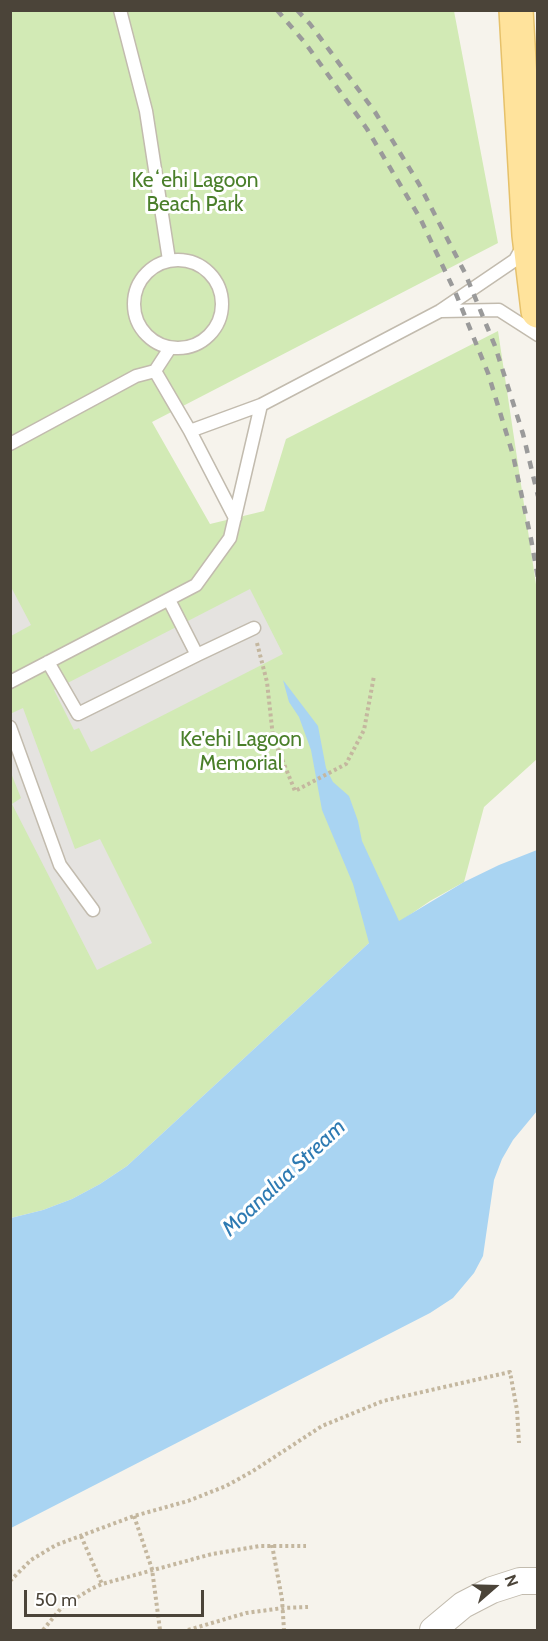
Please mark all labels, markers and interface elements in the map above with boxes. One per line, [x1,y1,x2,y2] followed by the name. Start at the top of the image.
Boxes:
[131,168,259,218] park label: Keʻehi Lagoon Beach Park
[180,727,302,777] park label: Ke'ehi Lagoon Memorial
[217,1114,351,1242] water label: Moanalua Stream
[464,1557,524,1617] north arrow
[501,1572,522,1589] text: N
[27,1578,207,1616] scale bar
[35,1589,77,1611] text: 50 m

